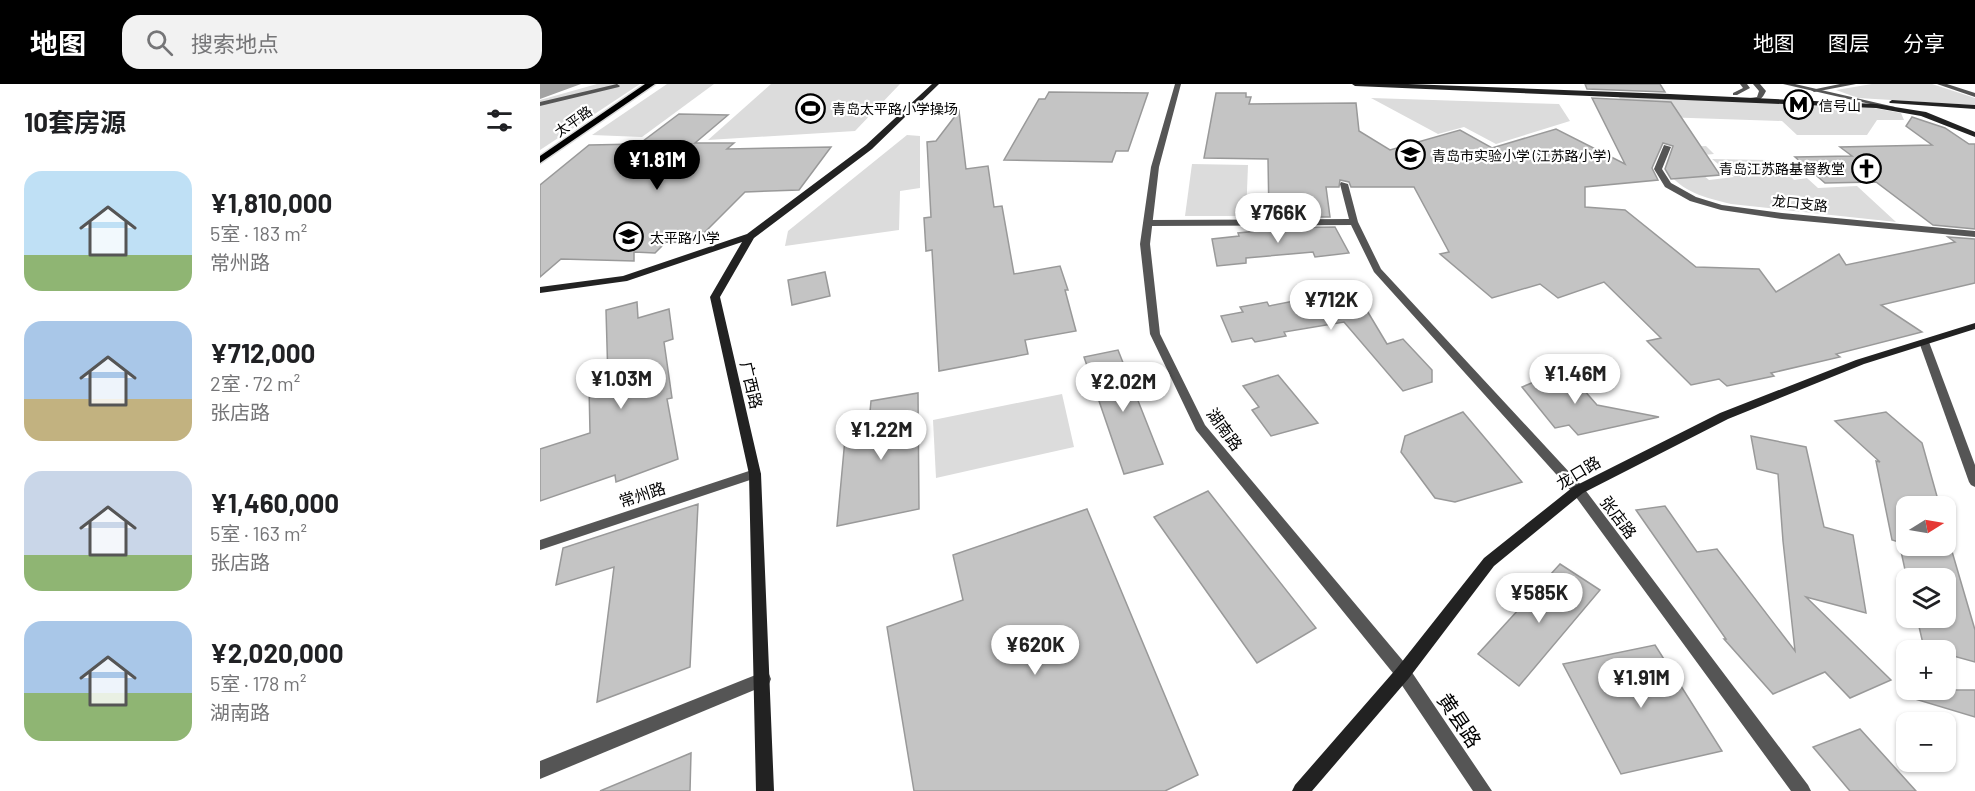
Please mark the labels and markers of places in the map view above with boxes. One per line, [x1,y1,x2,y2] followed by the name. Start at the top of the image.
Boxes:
[1782,89,1814,121] metro station icon: 信号山
[795,92,827,124] sports icon: 青岛太平路小学操场
[1819,97,1861,114] place label: 信号山
[832,100,958,117] place label: 青岛太平路小学操场
[1395,139,1427,171] school or university icon: 青岛市实验小学 (江苏路小学)
[608,140,706,191] pin: ¥1.81M
[1432,147,1610,164] place label: 青岛市实验小学 (江苏路小学)
[1850,152,1882,184] church icon: 青岛江苏路基督教堂
[1719,160,1845,177] place label: 青岛江苏路基督教堂
[1236,193,1320,244] pin: ¥766K
[613,221,645,253] school or university icon: 太平路小学
[650,229,720,246] place label: 太平路小学
[1289,280,1373,331] pin: ¥712K
[1526,354,1624,405] pin: ¥1.46M
[572,359,670,410] pin: ¥1.03M
[1074,362,1172,413] pin: ¥2.02M
[832,410,930,461] pin: ¥1.22M
[1497,573,1581,624] pin: ¥585K
[993,625,1077,676] pin: ¥620K
[1592,658,1690,709] pin: ¥1.91M

